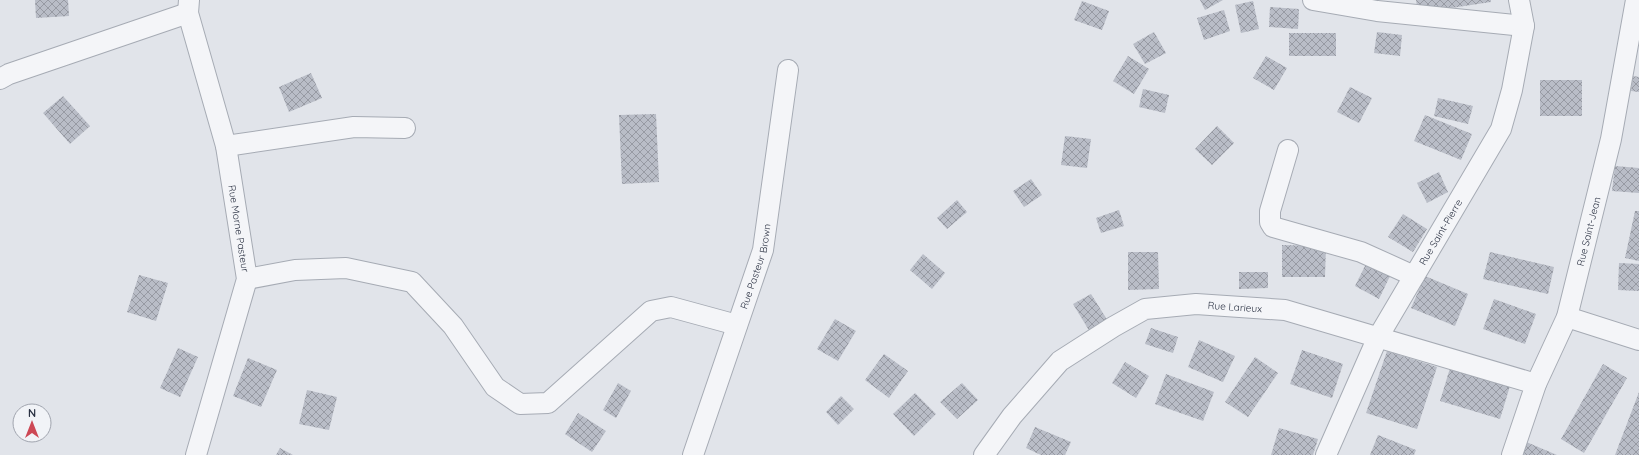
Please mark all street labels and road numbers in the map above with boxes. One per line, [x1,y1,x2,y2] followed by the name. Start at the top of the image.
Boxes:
[225,184,252,273] street label: Rue Morne Pasteur
[1574,195,1603,267] street label: Rue Saint-Jean
[1416,197,1465,268] street label: Rue Saint-Pierre
[737,223,774,311] street label: Rue Pasteur Brown
[1207,299,1263,315] street label: Rue Larieux

